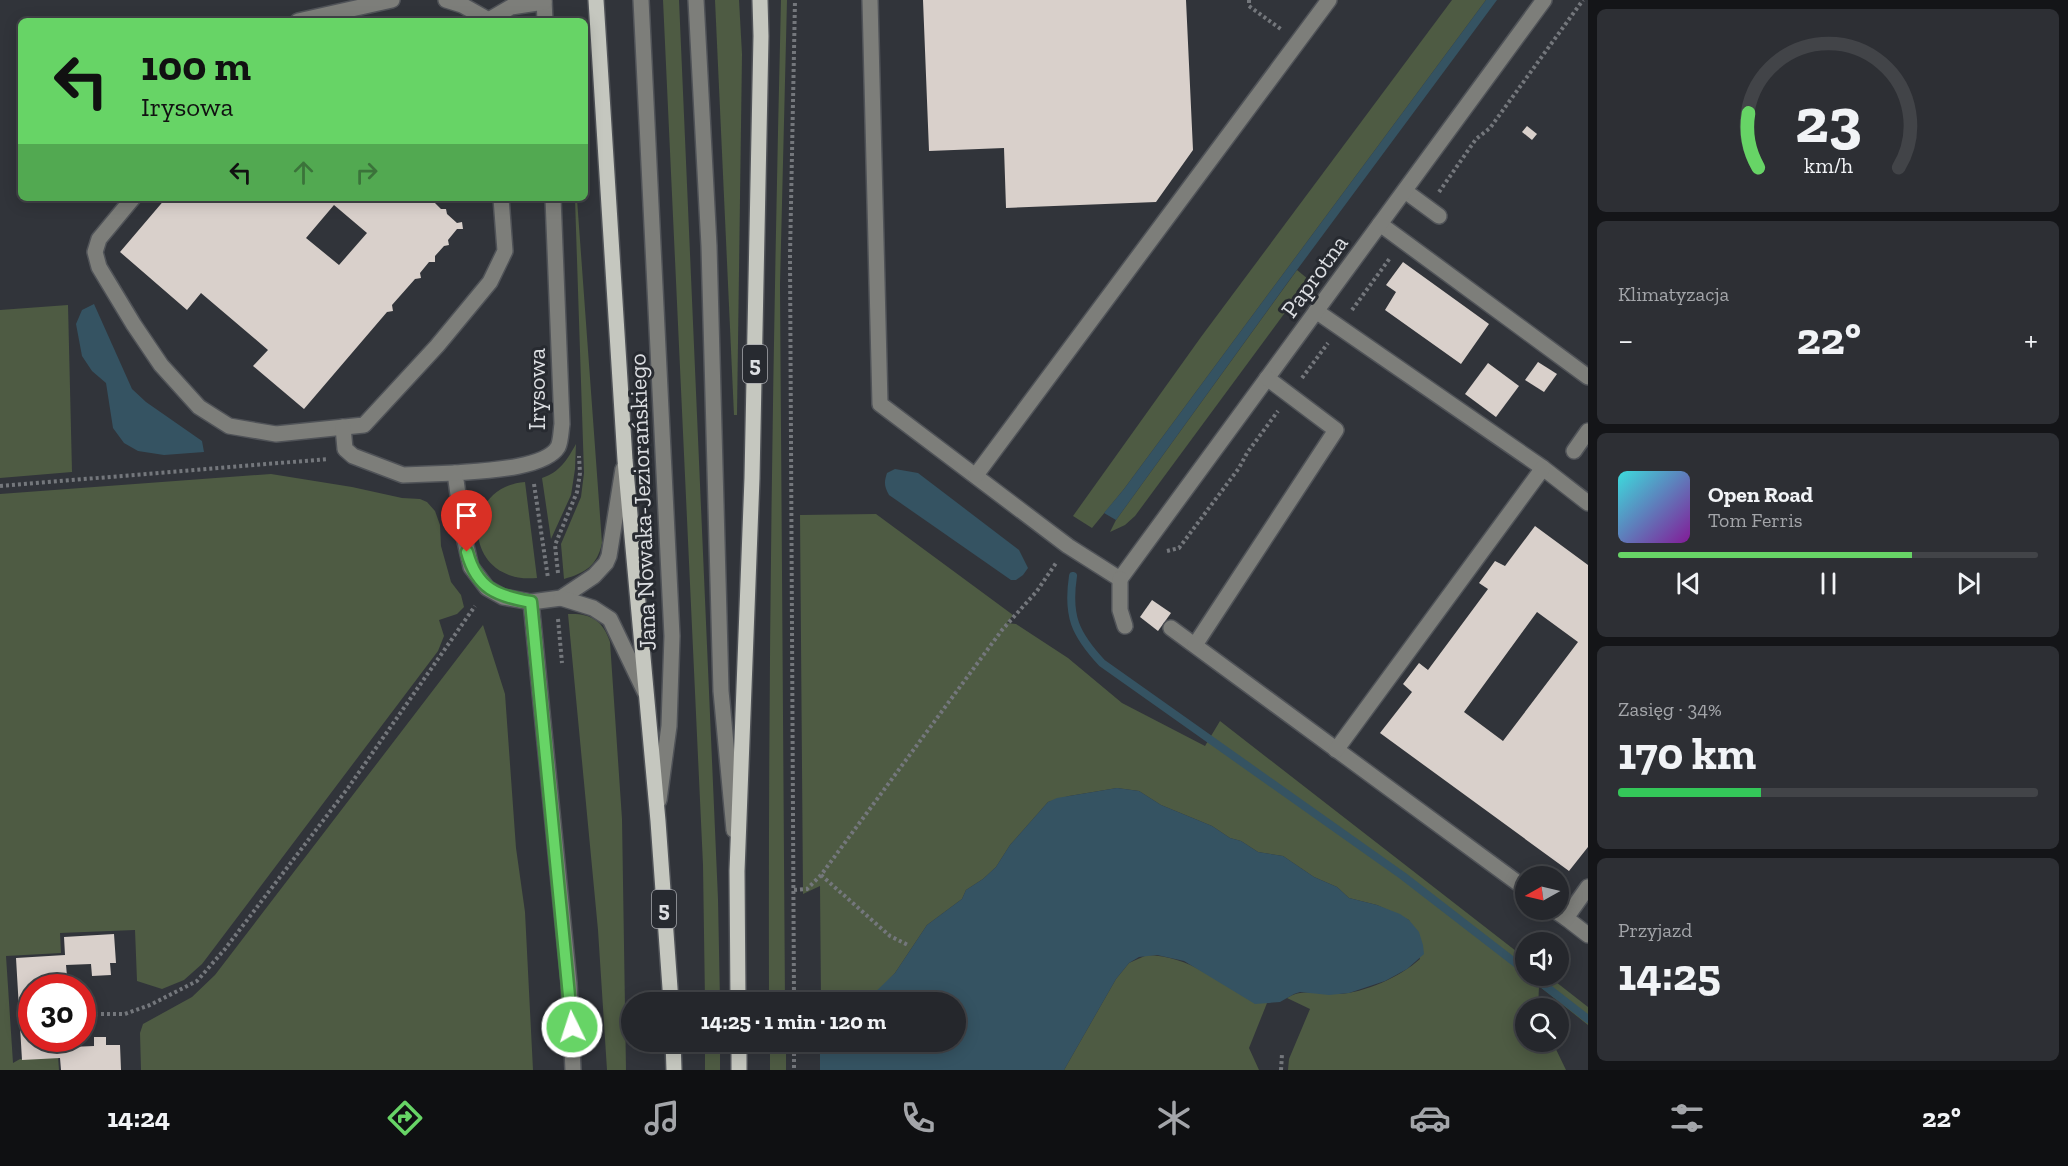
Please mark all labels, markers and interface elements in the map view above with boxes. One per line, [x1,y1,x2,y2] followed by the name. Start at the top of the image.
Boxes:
[141,40,251,91] text: 100 m
[42,42,120,120] icon: left
[1795,83,1861,158] text: 23
[141,91,234,123] text: Irysowa
[1804,153,1852,178] text: km/h
[224,156,257,189] icon: left
[287,156,320,189] icon: ahead
[350,156,383,189] icon: right
[1274,229,1354,323] street label: Paprotna
[1618,282,1729,306] text: Klimatyzacja
[1796,312,1861,366] text: 22°
[1618,320,1633,359] text: −
[2024,320,2038,359] text: +
[743,345,767,383] road number: 5
[522,347,551,430] street label: Irysowa
[622,353,662,651] street label: Jana Nowaka-Jeziorańskiego
[1708,481,1813,508] text: Open Road
[441,490,492,552] pin
[450,499,483,532] icon: arrive
[1708,508,1803,532] text: Tom Ferris
[1672,567,1705,600] icon: previous
[1812,567,1845,600] icon: pause
[1952,567,1985,600] icon: next
[1618,697,1722,721] text: Zasięg · 34%
[1618,727,1756,781] text: 170 km
[1515,866,1569,920] north arrow
[1515,866,1569,1052] map controls
[652,890,676,928] road number: 5
[1618,918,1692,942] text: Przyjazd
[1515,932,1569,986] button: sound
[1618,948,1721,1002] text: 14:25
[18,974,96,1052] speed limit sign: 30
[540,995,604,1059] position arrow
[1515,998,1569,1052] button: search
[701,1008,886,1035] text: 14:25 · 1 min · 120 m
[384,1097,426,1139] icon: directions
[641,1097,683,1139] icon: music
[897,1097,939,1139] icon: phone
[1153,1097,1195,1139] icon: climate
[1409,1097,1451,1139] icon: car
[1666,1097,1708,1139] icon: filters
[107,1102,170,1134] text: 14:24
[1922,1102,1961,1134] text: 22°

